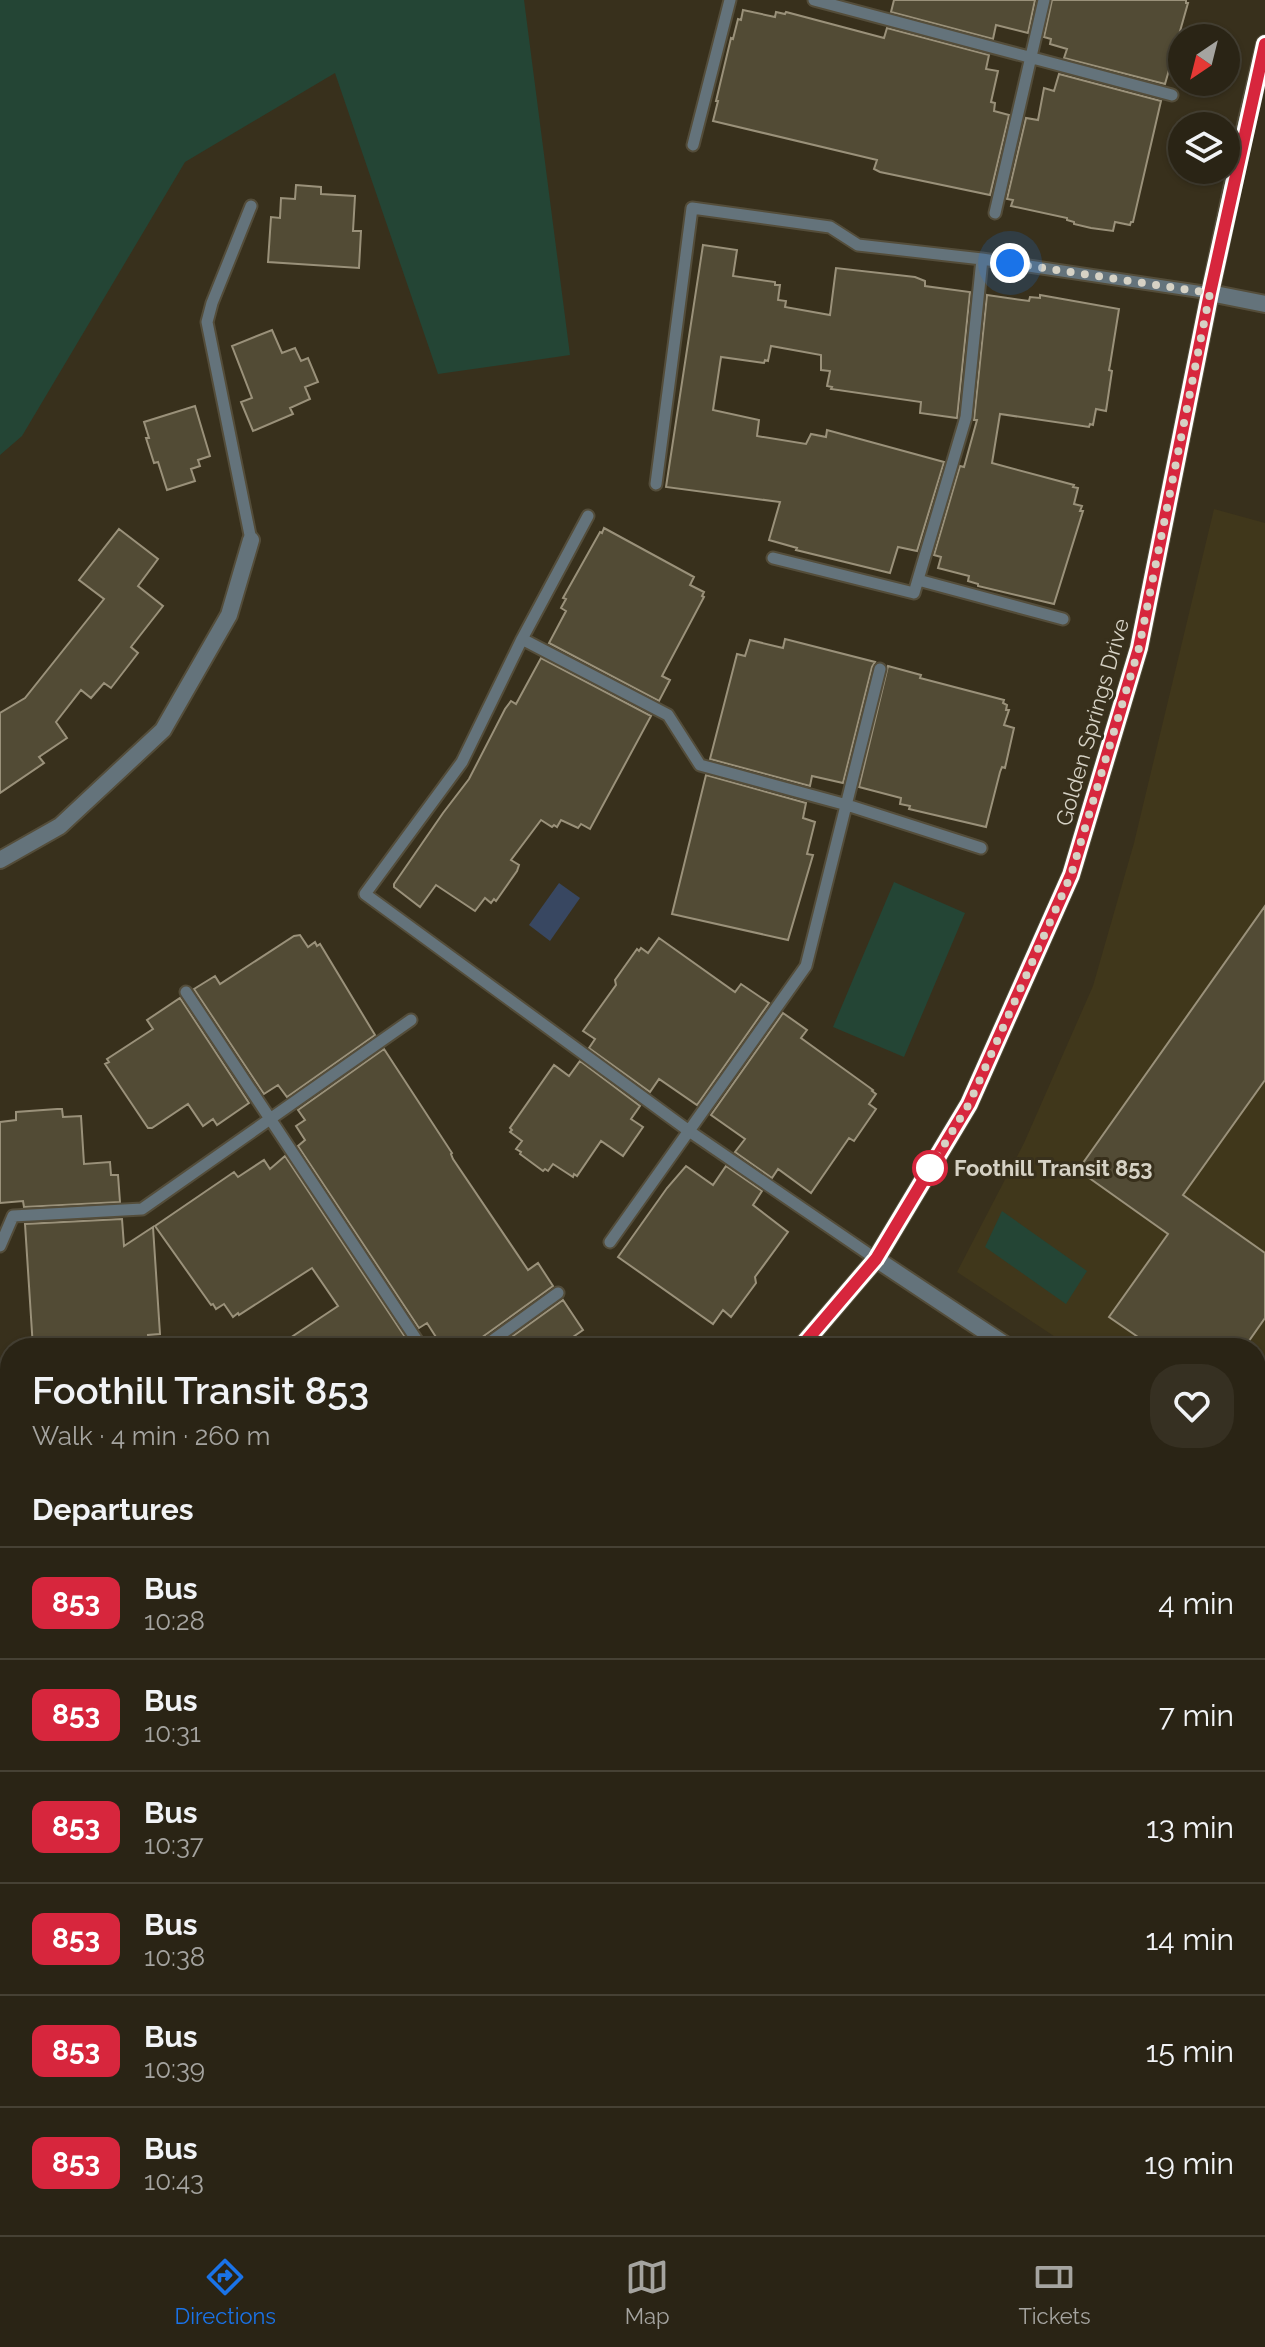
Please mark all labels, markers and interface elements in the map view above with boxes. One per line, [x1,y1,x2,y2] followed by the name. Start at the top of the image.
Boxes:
[1168,24,1240,96] north arrow
[1168,24,1240,184] map controls
[1168,112,1240,184] button: layers
[990,243,1030,283] your location
[1050,615,1134,829] street label: Golden Springs Drive
[913,1151,947,1185] marker: Foothill Transit 853
[954,1155,1153,1181] place label: Foothill Transit 853
[1150,1364,1234,1448] button: heart
[32,1368,369,1413] text: Foothill Transit 853
[32,1421,270,1451] text: Walk · 4 min · 260 m
[32,1492,194,1527] text: Departures
[144,1571,198,1606] text: Bus
[52,1586,100,1619] text: 853
[1158,1586,1234,1621] text: 4 min
[144,1606,205,1636] text: 10:28
[144,1683,198,1718] text: Bus
[52,1698,100,1731] text: 853
[1159,1698,1234,1733] text: 7 min
[144,1718,201,1748] text: 10:31
[144,1795,198,1830] text: Bus
[52,1810,100,1843] text: 853
[1146,1810,1234,1845] text: 13 min
[144,1830,204,1860] text: 10:37
[144,1907,198,1942] text: Bus
[52,1922,100,1955] text: 853
[1146,1922,1234,1957] text: 14 min
[144,1942,205,1972] text: 10:38
[144,2019,198,2054] text: Bus
[52,2034,100,2067] text: 853
[1146,2034,1234,2069] text: 15 min
[144,2054,205,2084] text: 10:39
[144,2131,198,2166] text: Bus
[52,2146,100,2179] text: 853
[1144,2146,1234,2181] text: 19 min
[144,2166,204,2196] text: 10:43
[174,2255,276,2329] tab: Directions
[625,2255,670,2329] tab: Map
[1018,2255,1091,2329] tab: Tickets

